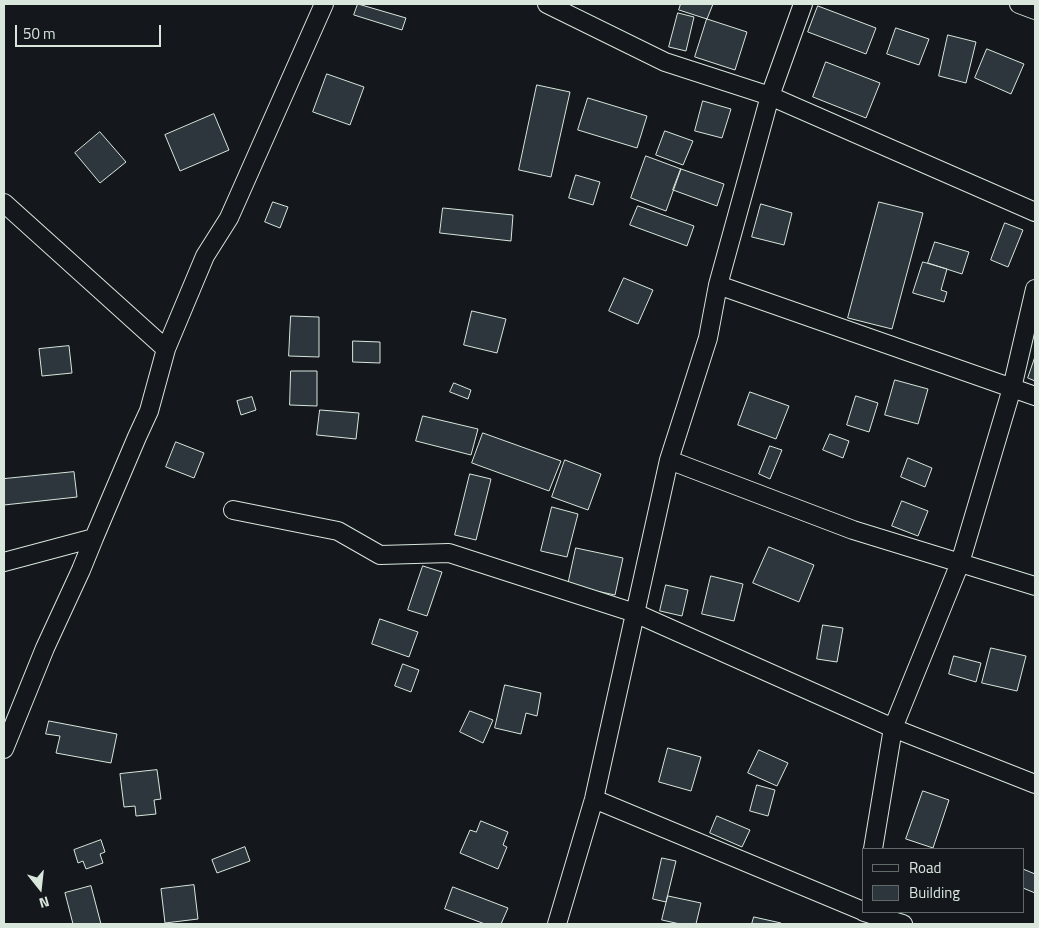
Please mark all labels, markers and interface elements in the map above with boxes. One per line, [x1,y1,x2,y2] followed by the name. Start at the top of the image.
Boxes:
[18,15,164,47] scale bar
[23,22,56,45] text: 50 m
[862,848,1024,913] legend
[909,856,941,879] text: Road
[15,863,65,913] north arrow
[909,881,960,904] text: Building
[37,891,52,914] text: N

